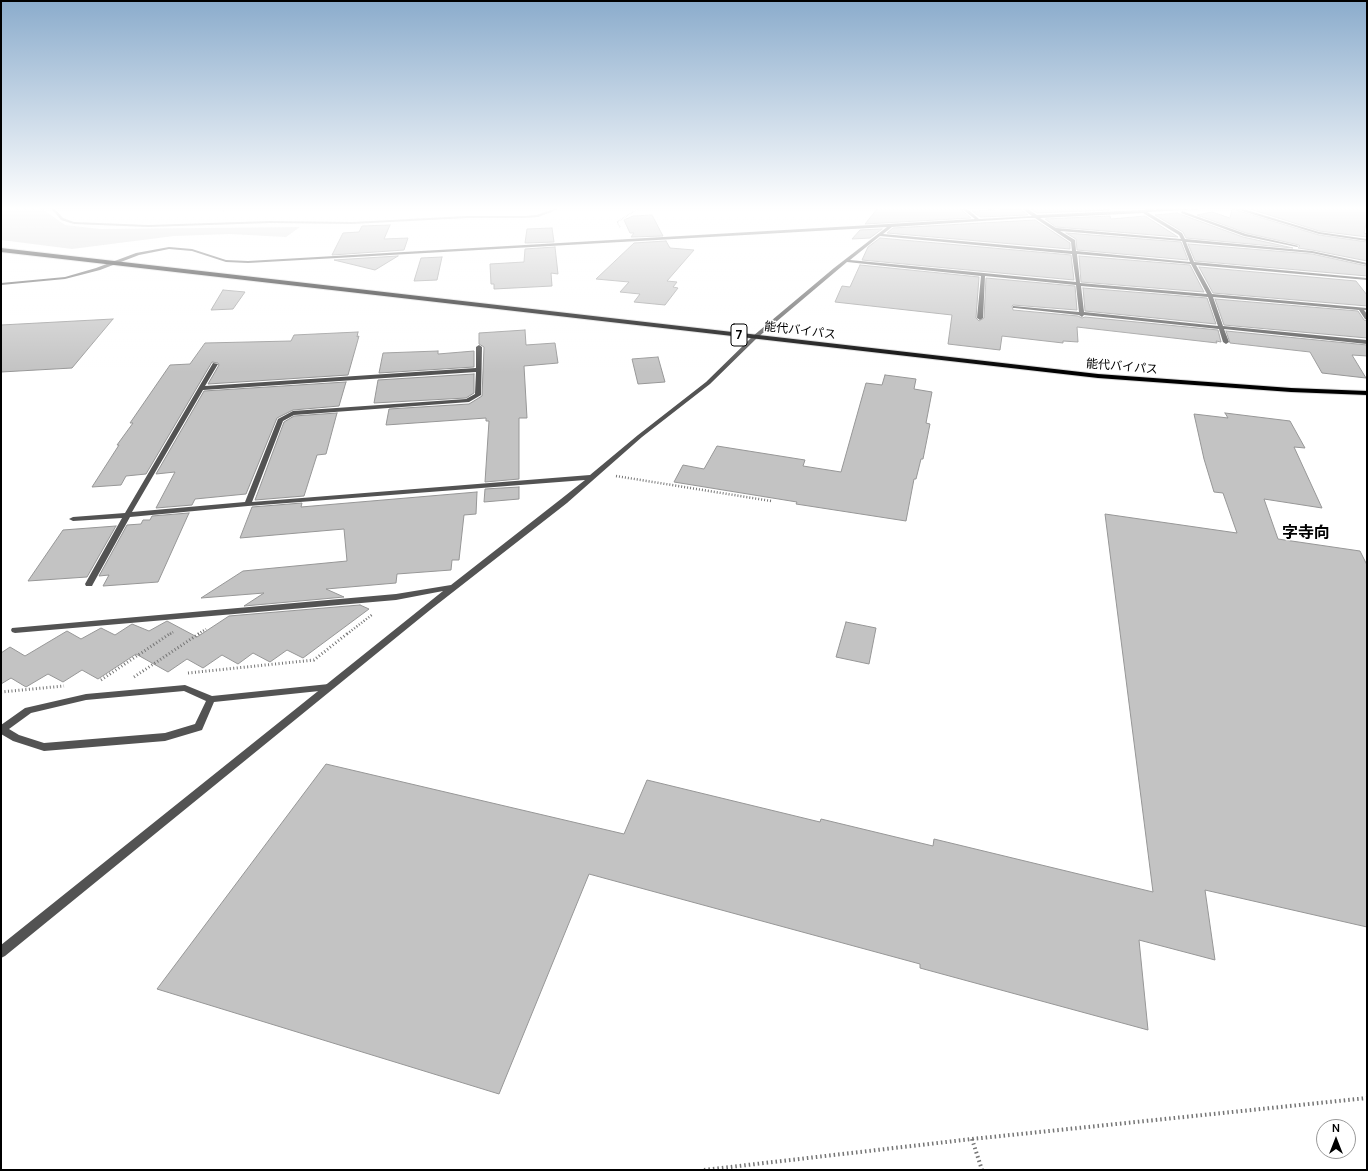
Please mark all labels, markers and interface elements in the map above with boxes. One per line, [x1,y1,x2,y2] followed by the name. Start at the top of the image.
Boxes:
[763,319,837,343] street label: 能代バイパス
[731,324,747,346] road number: 7
[1086,357,1158,377] street label: 能代バイパス
[1282,524,1330,544] district label: 字寺向
[1316,1119,1356,1159] north arrow
[1332,1120,1340,1135] text: N

